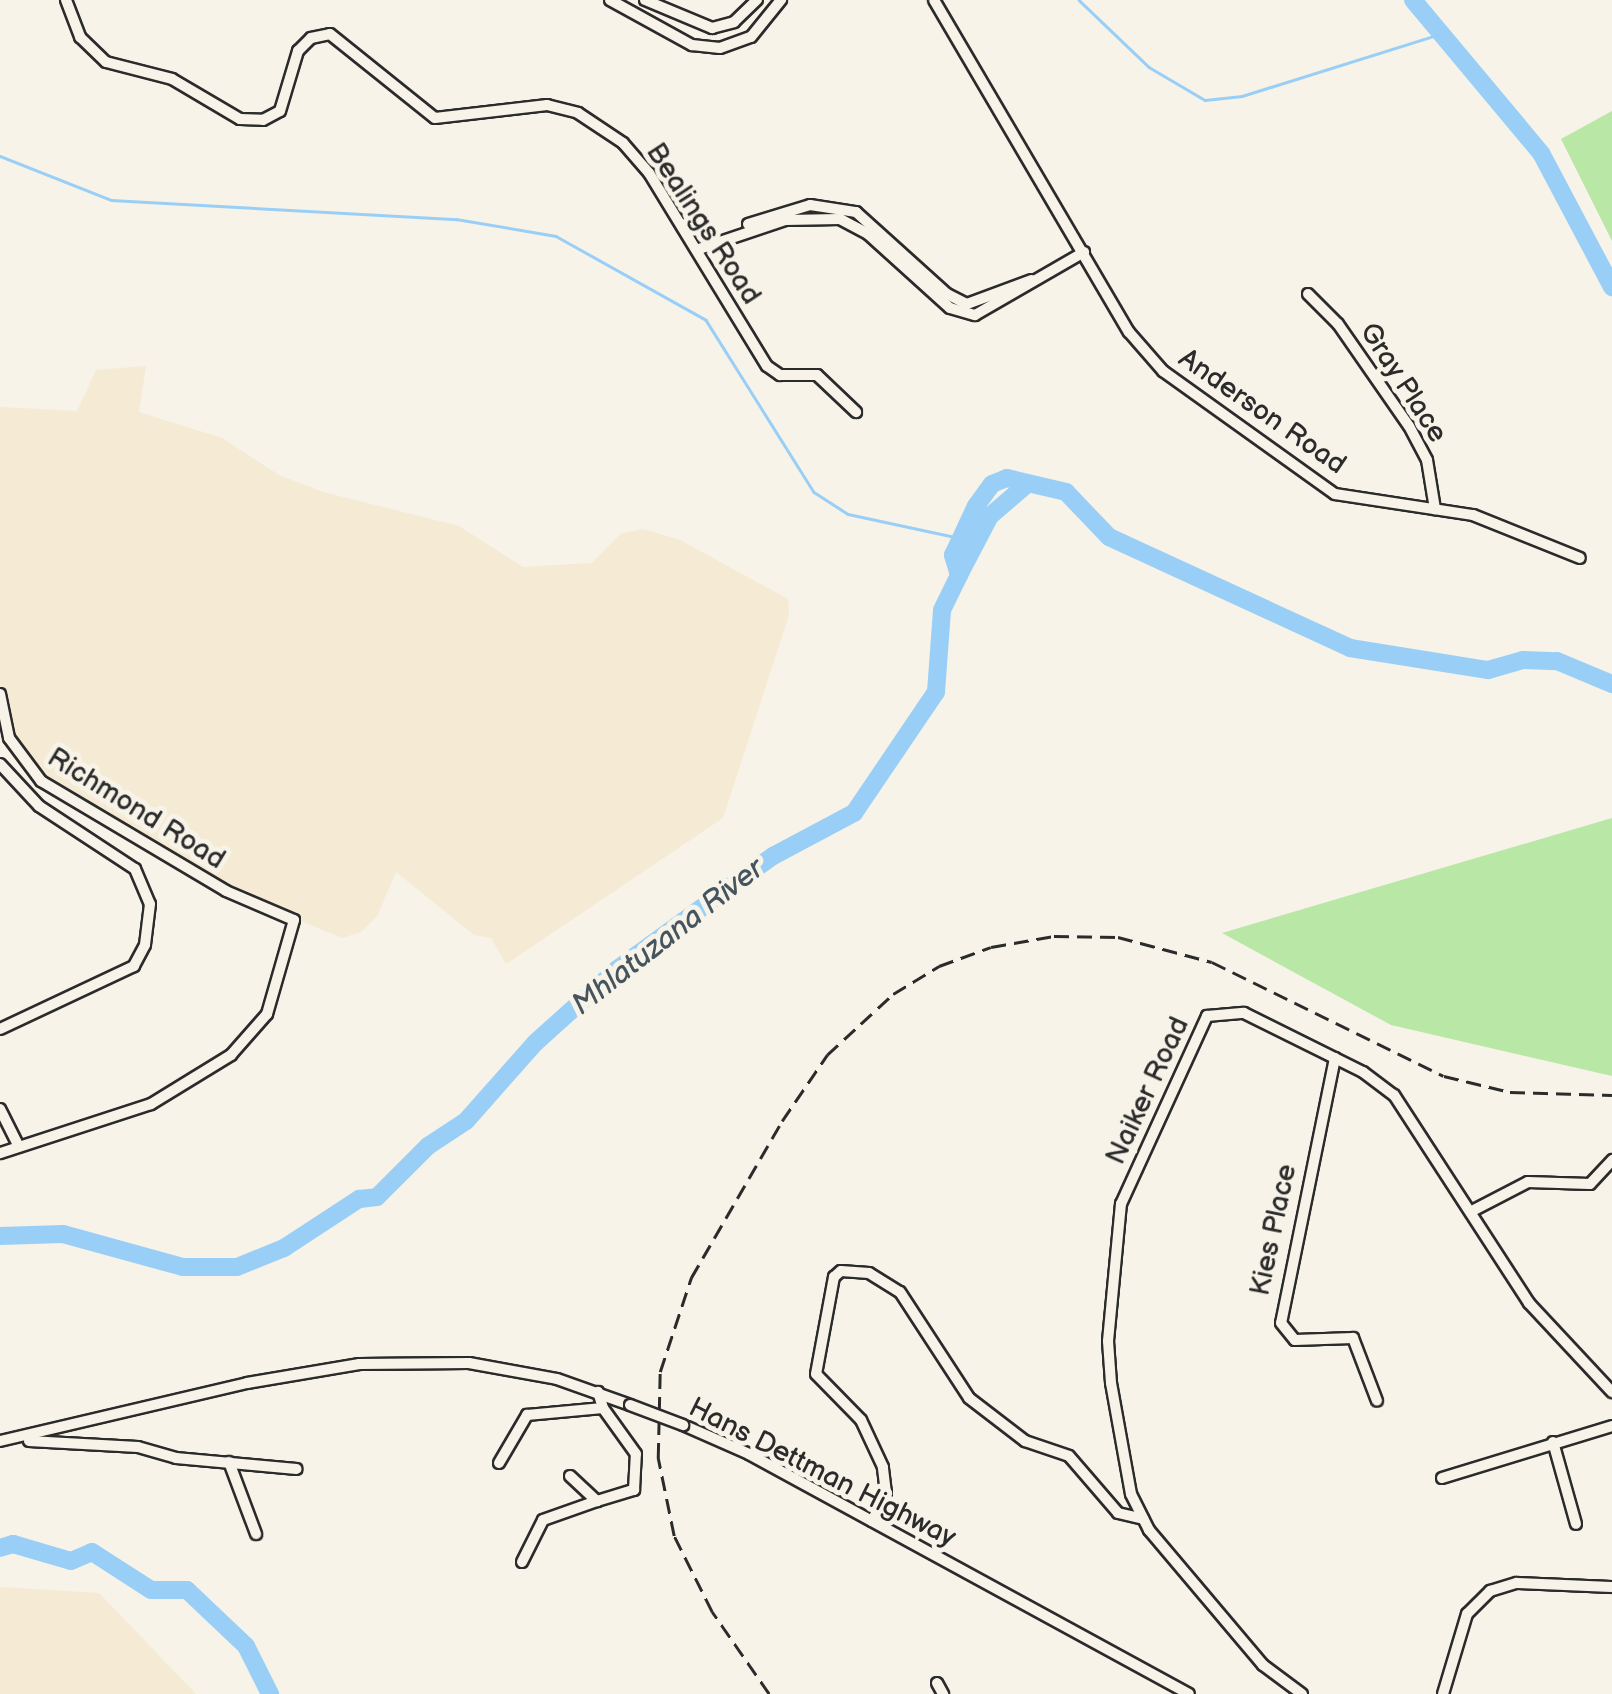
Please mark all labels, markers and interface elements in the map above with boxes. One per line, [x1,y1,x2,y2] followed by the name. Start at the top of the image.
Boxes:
[638,137,768,311] street label: Bealings Road
[1351,316,1455,450] street label: Gray Place
[1172,342,1352,482] street label: Anderson Road
[41,741,231,877] street label: Richmond Road
[565,851,771,1023] water label: Mhlatuzana River
[1099,1012,1197,1170] street label: Naiker Road
[1244,1161,1304,1299] street label: Kies Place
[683,1391,961,1555] street label: Hans Dettman Highway

